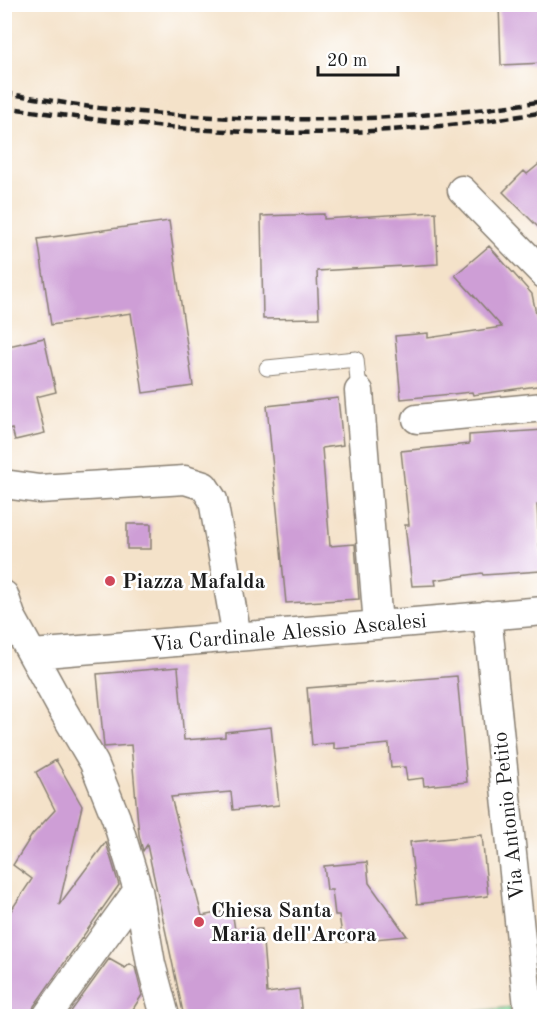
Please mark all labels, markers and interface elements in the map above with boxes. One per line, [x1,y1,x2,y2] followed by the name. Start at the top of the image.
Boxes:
[318,39,398,77] scale bar
[327,52,367,70] text: 20 m
[122,572,266,593] place label: Piazza Mafalda
[103,574,117,588] marker: Piazza Mafalda
[151,611,428,656] street label: Via Cardinale Alessio Ascalesi
[490,731,529,901] street label: Via Antonio Petito
[211,901,377,946] place label: Chiesa Santa Maria dell'Arcora
[192,915,206,929] marker: Chiesa Santa Maria dell'Arcora

